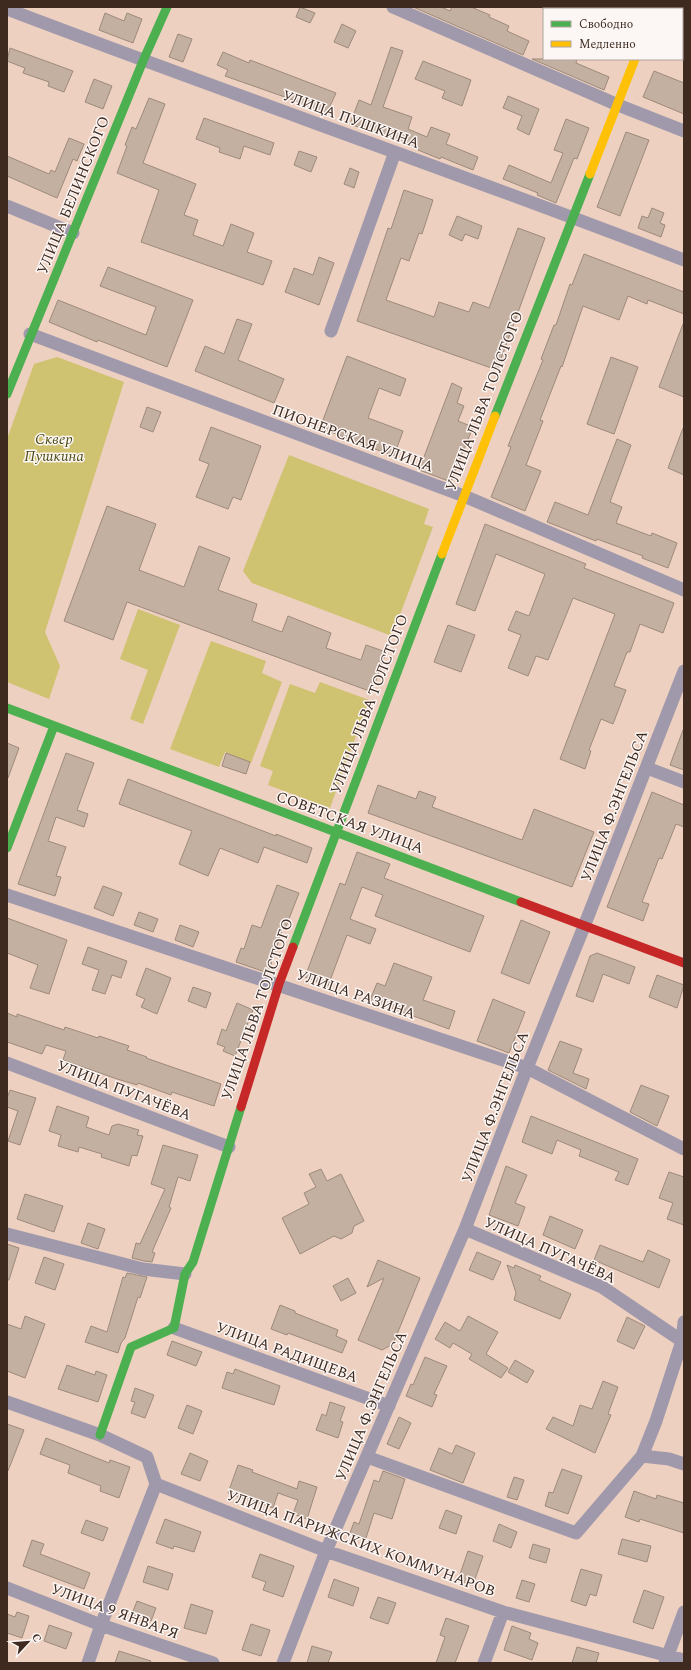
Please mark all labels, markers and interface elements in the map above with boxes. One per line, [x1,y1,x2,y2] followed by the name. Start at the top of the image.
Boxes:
[543,8,683,60] legend
[579,15,633,34] text: Свободно
[579,35,636,54] text: Медленно
[279,84,423,155] street label: УЛИЦА ПУШКИНА
[31,112,116,278] street label: УЛИЦА БЕЛИНСКОГО
[439,308,529,495] street label: УЛИЦА ЛЬВА ТОЛСТОГО
[269,399,437,478] street label: ПИОНЕРСКАЯ УЛИЦА
[24,428,84,468] park label: Сквер Пушкина
[324,611,414,798] street label: УЛИЦА ЛЬВА ТОЛСТОГО
[575,727,654,885] street label: УЛИЦА Ф.ЭНГЕЛЬСА
[273,785,427,860] street label: СОВЕТСКАЯ УЛИЦА
[215,915,299,1103] street label: УЛИЦА ЛЬВА ТОЛСТОГО
[293,963,419,1026] street label: УЛИЦА РАЗИНА
[456,1028,535,1186] street label: УЛИЦА Ф.ЭНГЕЛЬСА
[53,1054,194,1127] street label: УЛИЦА ПУГАЧЁВА
[480,1211,619,1290] street label: УЛИЦА ПУГАЧЁВА
[213,1316,361,1389] street label: УЛИЦА РАДИЩЕВА
[329,1328,413,1485] street label: УЛИЦА Ф.ЭНГЕЛЬСА
[223,1484,499,1603] street label: УЛИЦА ПАРИЖСКИХ КОММУНАРОВ
[48,1578,182,1645] street label: УЛИЦА 9 ЯНВАРЯ
[8,1622,48,1662] north arrow
[27,1631,46,1645] text: С

